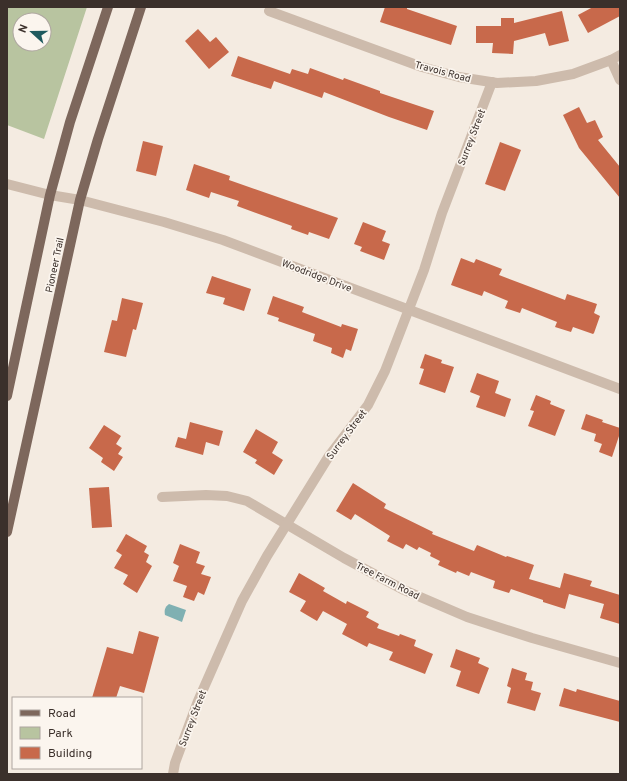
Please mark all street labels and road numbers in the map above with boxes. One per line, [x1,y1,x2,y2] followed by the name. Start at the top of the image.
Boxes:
[413,59,472,86] street label: Travois Road
[456,107,489,168] street label: Surrey Street
[43,237,68,294] street label: Pioneer Trail
[279,257,353,296] street label: Woodridge Drive
[324,407,370,463] street label: Surrey Street
[353,560,421,603] street label: Tree Farm Road
[177,688,210,749] street label: Surrey Street

